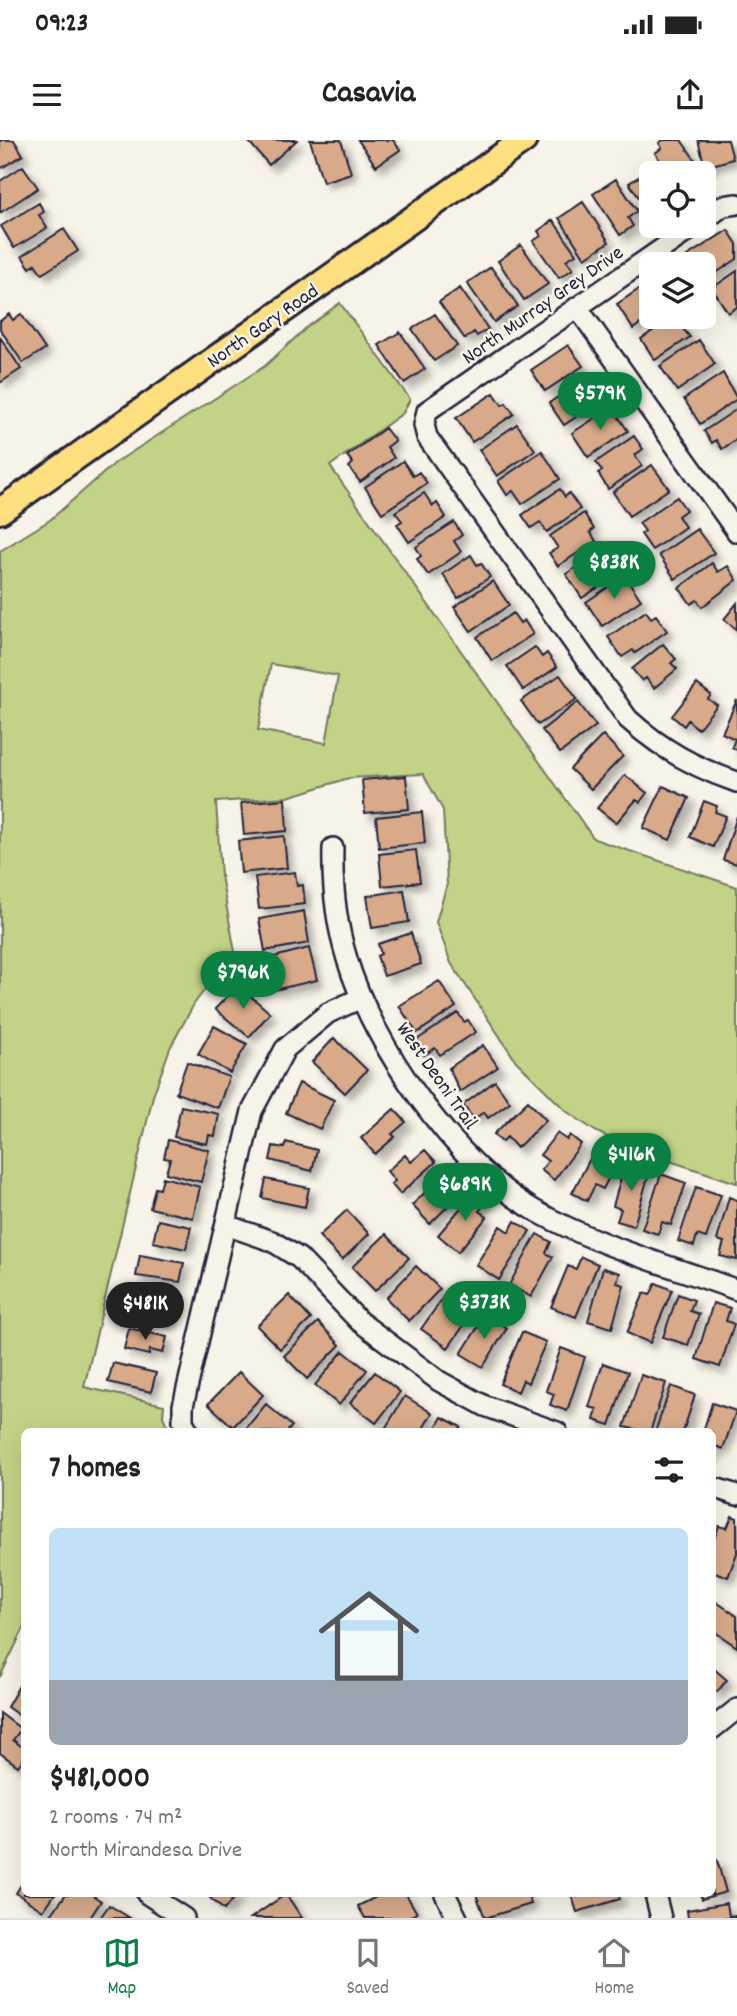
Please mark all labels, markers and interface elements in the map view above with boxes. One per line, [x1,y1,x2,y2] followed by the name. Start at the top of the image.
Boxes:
[35,6,88,43] text: 09:23
[322,72,415,118] text: Casavia
[28,76,66,114] icon: menu
[671,76,709,114] icon: share
[639,161,716,329] map controls
[639,161,716,238] button: locate
[457,239,631,374] street label: North Murray Grey Drive
[639,252,716,329] button: layers
[202,278,326,377] street label: North Gary Road
[551,372,649,432] pin: $579K
[574,378,626,411] text: $579K
[565,542,663,601] pin: $838K
[589,547,639,580] text: $838K
[194,952,292,1011] pin: $796K
[217,957,269,990] text: $796K
[387,1017,484,1137] street label: West Deoni Trail
[582,1133,680,1193] pin: $416K
[607,1139,655,1172] text: $416K
[416,1164,514,1223] pin: $689K
[438,1169,492,1202] text: $689K
[96,1282,194,1342] pin: $481K
[435,1282,533,1341] pin: $373K
[458,1287,510,1320] text: $373K
[122,1288,168,1321] text: $481K
[49,1449,141,1492] text: 7 homes
[650,1451,688,1489] icon: filters
[306,1573,432,1699] icon: home
[49,1759,150,1802] text: $481,000
[49,1802,182,1835] text: 2 rooms · 74 m²
[49,1835,242,1868] text: North Mirandesa Drive
[103,1934,141,2003] tab: Map
[346,1934,389,2003] tab: Saved
[595,1934,634,2003] tab: Home

